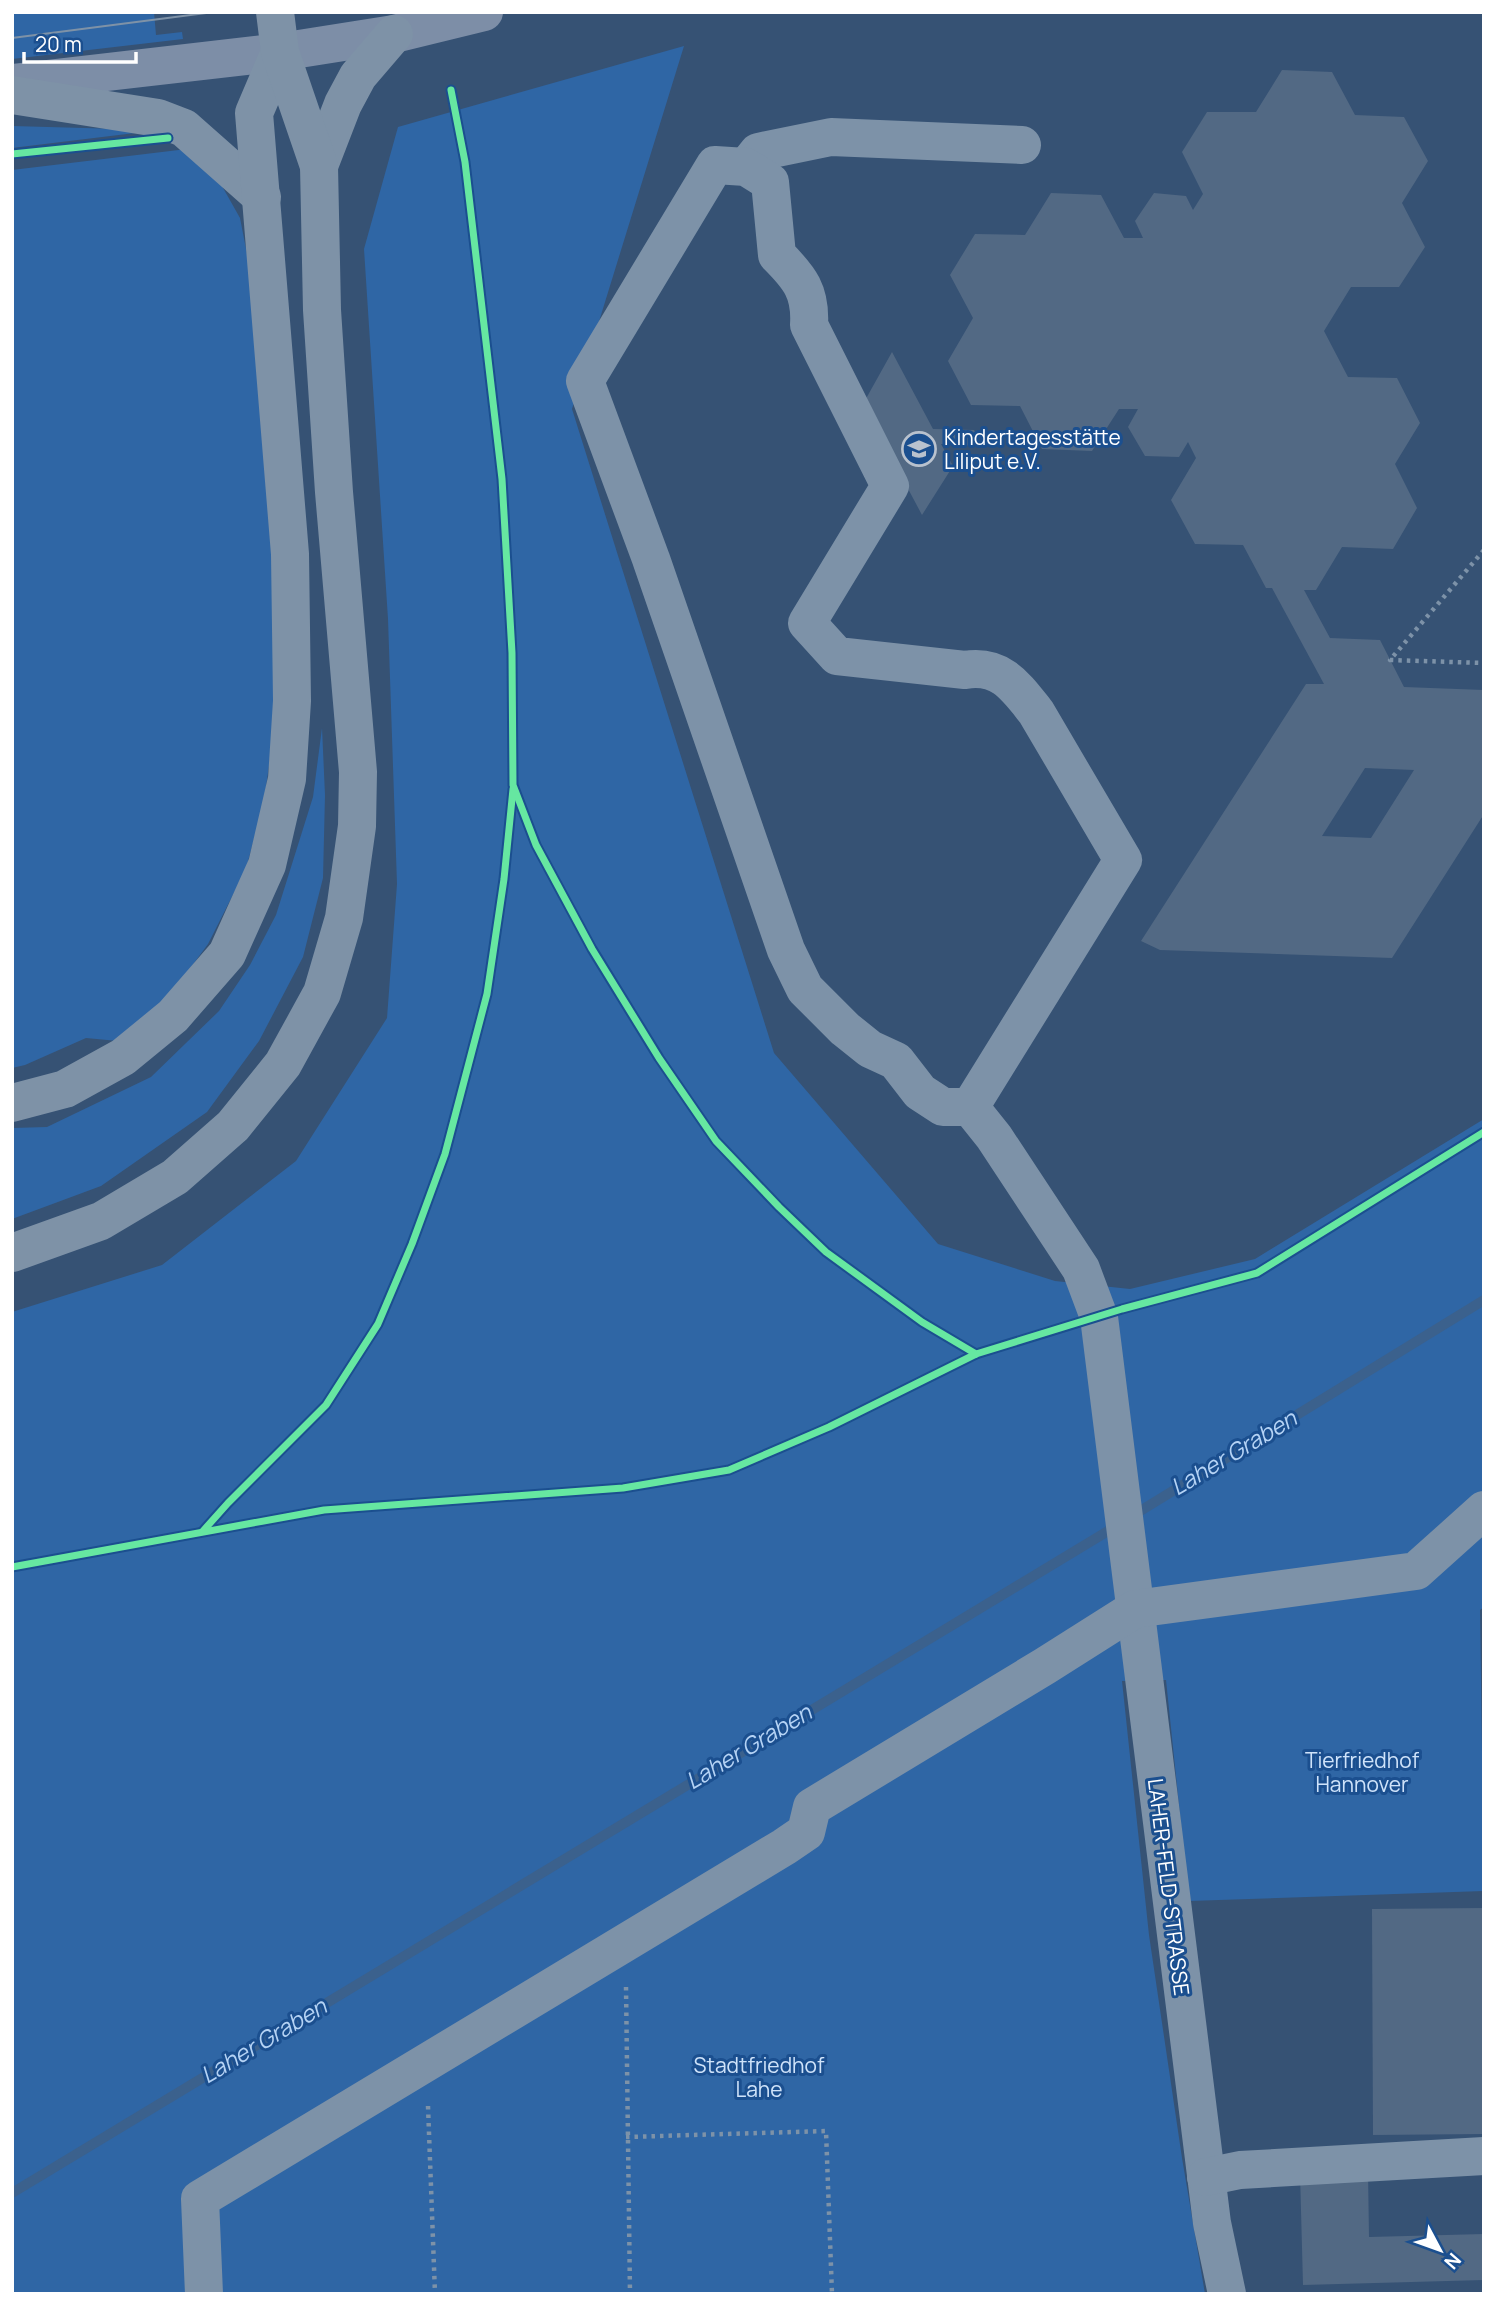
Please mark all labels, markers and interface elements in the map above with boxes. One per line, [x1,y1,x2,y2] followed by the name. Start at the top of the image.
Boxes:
[24,21,136,65] scale bar
[35,30,82,58] text: 20 m
[944,423,1121,475] place label: Kindertagesstätte Liliput e.V.
[900,430,938,468] school or university icon: Kindertagesstätte Liliput e.V.
[1164,1401,1303,1502] water label: Laher Graben
[679,1695,818,1796] water label: Laher Graben
[1305,1746,1420,1798] park label: Tierfriedhof Hannover
[1142,1777,1196,1997] street label: LAHER-FELD-STRASSE
[194,1989,333,2090] water label: Laher Graben
[694,2051,825,2103] park label: Stadtfriedhof Lahe
[1405,2215,1475,2285] north arrow
[1439,2247,1467,2275] text: N

